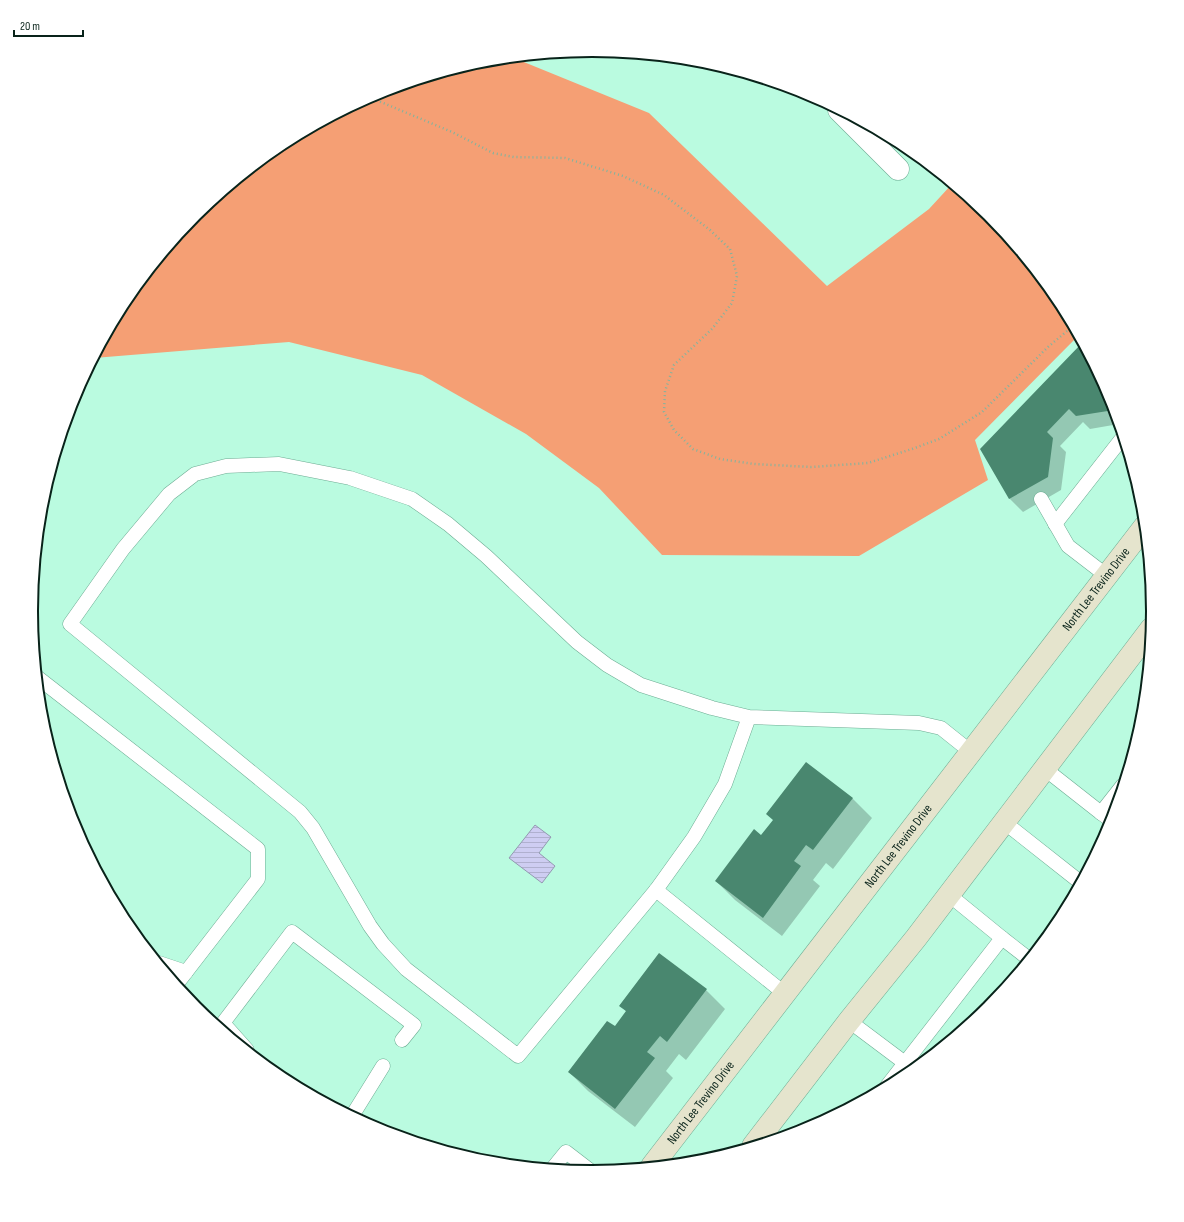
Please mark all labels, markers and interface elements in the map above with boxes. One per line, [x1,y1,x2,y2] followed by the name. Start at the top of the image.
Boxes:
[14,12,83,38] scale bar
[20,19,40,34] text: 20 m
[1059,544,1133,634] street label: North Lee Trevino Drive
[861,801,936,891] street label: North Lee Trevino Drive
[664,1058,738,1148] street label: North Lee Trevino Drive

